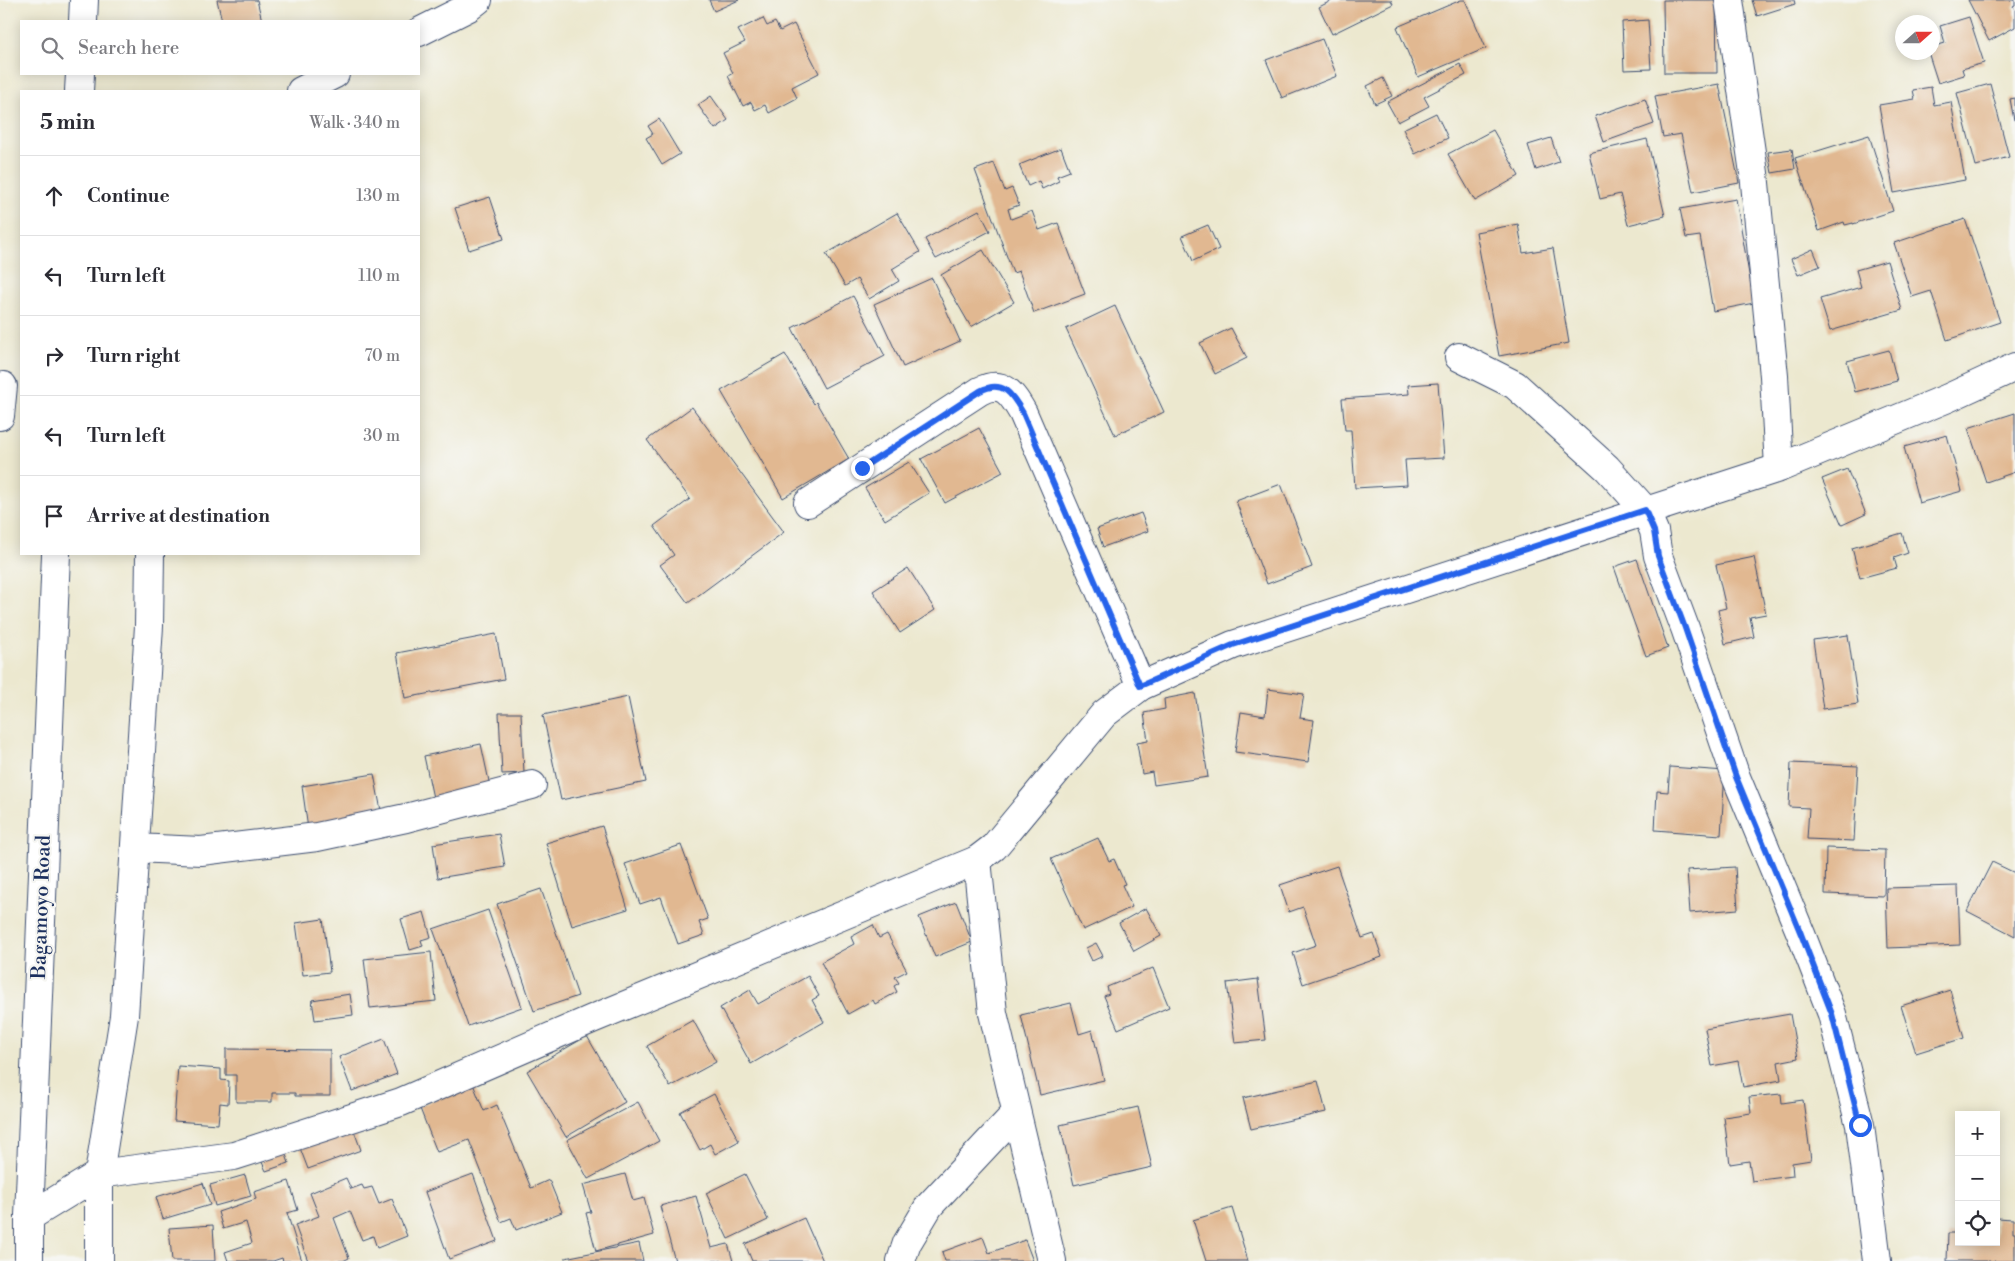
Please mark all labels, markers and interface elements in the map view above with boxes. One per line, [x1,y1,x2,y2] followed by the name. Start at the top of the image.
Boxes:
[1895,15,1940,60] north arrow
[20,20,420,75] search box
[38,34,66,62] icon: search
[78,36,179,60] text: Search here
[40,110,95,136] text: 5 min
[310,113,400,133] text: Walk · 340 m
[40,182,68,210] icon: ahead
[87,184,170,208] text: Continue
[356,186,400,206] text: 130 m
[40,262,68,290] icon: left
[87,264,166,288] text: Turn left
[358,266,400,286] text: 110 m
[40,342,68,370] icon: right
[87,344,180,368] text: Turn right
[364,346,400,366] text: 70 m
[40,422,68,450] icon: left
[87,424,166,448] text: Turn left
[363,426,400,446] text: 30 m
[851,457,874,480] route end
[40,502,68,530] icon: arrive
[87,504,270,528] text: Arrive at destination
[27,834,57,980] street label: Bagamoyo Road
[1955,1111,2000,1246] map controls
[1955,1111,2000,1156] button: +
[1849,1114,1872,1137] route start
[1955,1156,2000,1201] button: −
[1955,1201,2000,1246] button: locate

